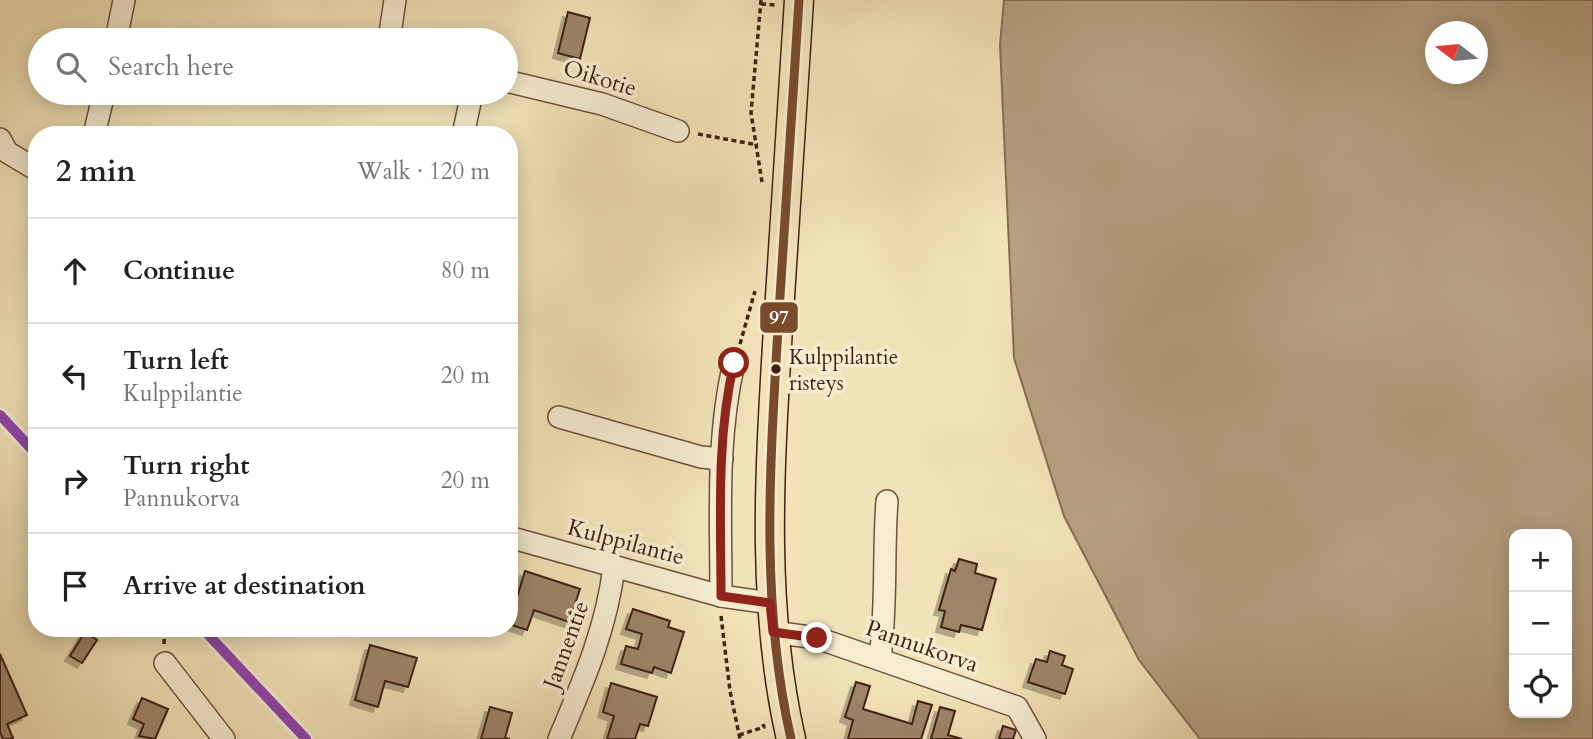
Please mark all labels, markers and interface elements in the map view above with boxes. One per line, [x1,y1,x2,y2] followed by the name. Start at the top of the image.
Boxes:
[1425,21,1488,84] north arrow
[28,28,518,105] search box
[52,48,90,86] icon: search
[108,49,234,84] text: Search here
[559,52,641,104] street label: Oikotie
[56,151,136,192] text: 2 min
[357,156,490,187] text: Walk · 120 m
[56,252,94,290] icon: ahead
[123,253,235,288] text: Continue
[441,255,490,286] text: 80 m
[759,301,799,334] line badge: 97
[769,305,789,331] text: 97
[123,343,228,378] text: Turn left
[789,343,898,398] place label: Kulppilantie risteys
[718,347,749,378] route start
[56,357,94,395] icon: left
[441,360,490,391] text: 20 m
[769,362,783,376] marker: Kulppilantie risteys
[123,378,243,409] text: Kulppilantie
[123,448,250,483] text: Turn right
[56,462,94,500] icon: right
[441,465,490,496] text: 20 m
[123,483,240,514] text: Pannukorva
[564,512,688,572] street label: Kulppilantie
[1509,529,1572,718] map controls
[1509,529,1572,592] button: +
[56,567,94,605] icon: arrive
[123,568,366,603] text: Arrive at destination
[1509,592,1572,655] button: −
[535,597,596,696] street label: Jannentie
[862,612,982,680] street label: Pannukorva
[801,622,832,653] route end
[1509,655,1572,718] button: locate

